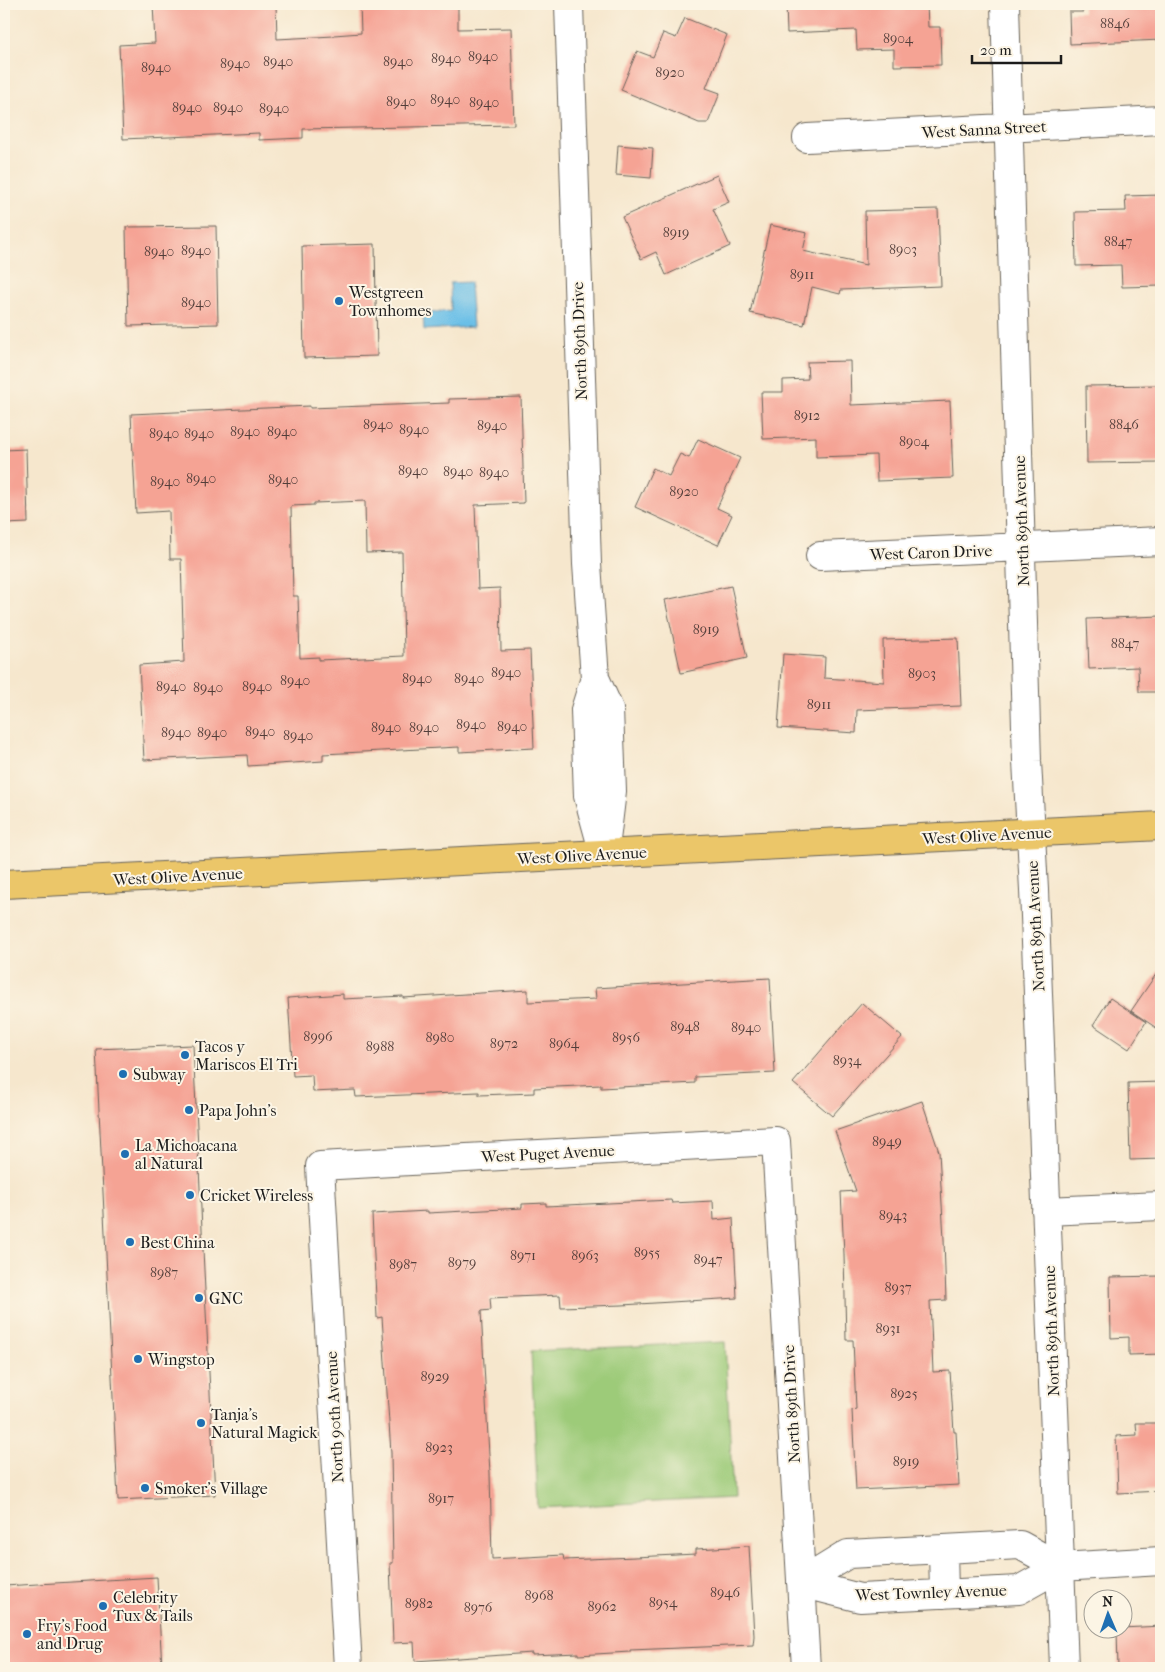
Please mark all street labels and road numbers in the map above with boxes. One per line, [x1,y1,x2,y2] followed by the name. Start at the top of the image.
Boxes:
[920,117,1047,142] street label: West Sanna Street
[568,281,591,401] street label: North 89th Drive
[1010,455,1033,587] street label: North 89th Avenue
[869,541,993,564] street label: West Caron Drive
[921,823,1052,848] street label: West Olive Avenue
[516,843,647,868] street label: West Olive Avenue
[1023,860,1048,992] street label: North 89th Avenue
[112,864,243,889] street label: West Olive Avenue
[480,1141,615,1167] street label: West Puget Avenue
[1040,1265,1063,1397] street label: North 89th Avenue
[779,1344,804,1464] street label: North 89th Drive
[322,1351,347,1483] street label: North 90th Avenue
[854,1580,1007,1605] street label: West Townley Avenue

